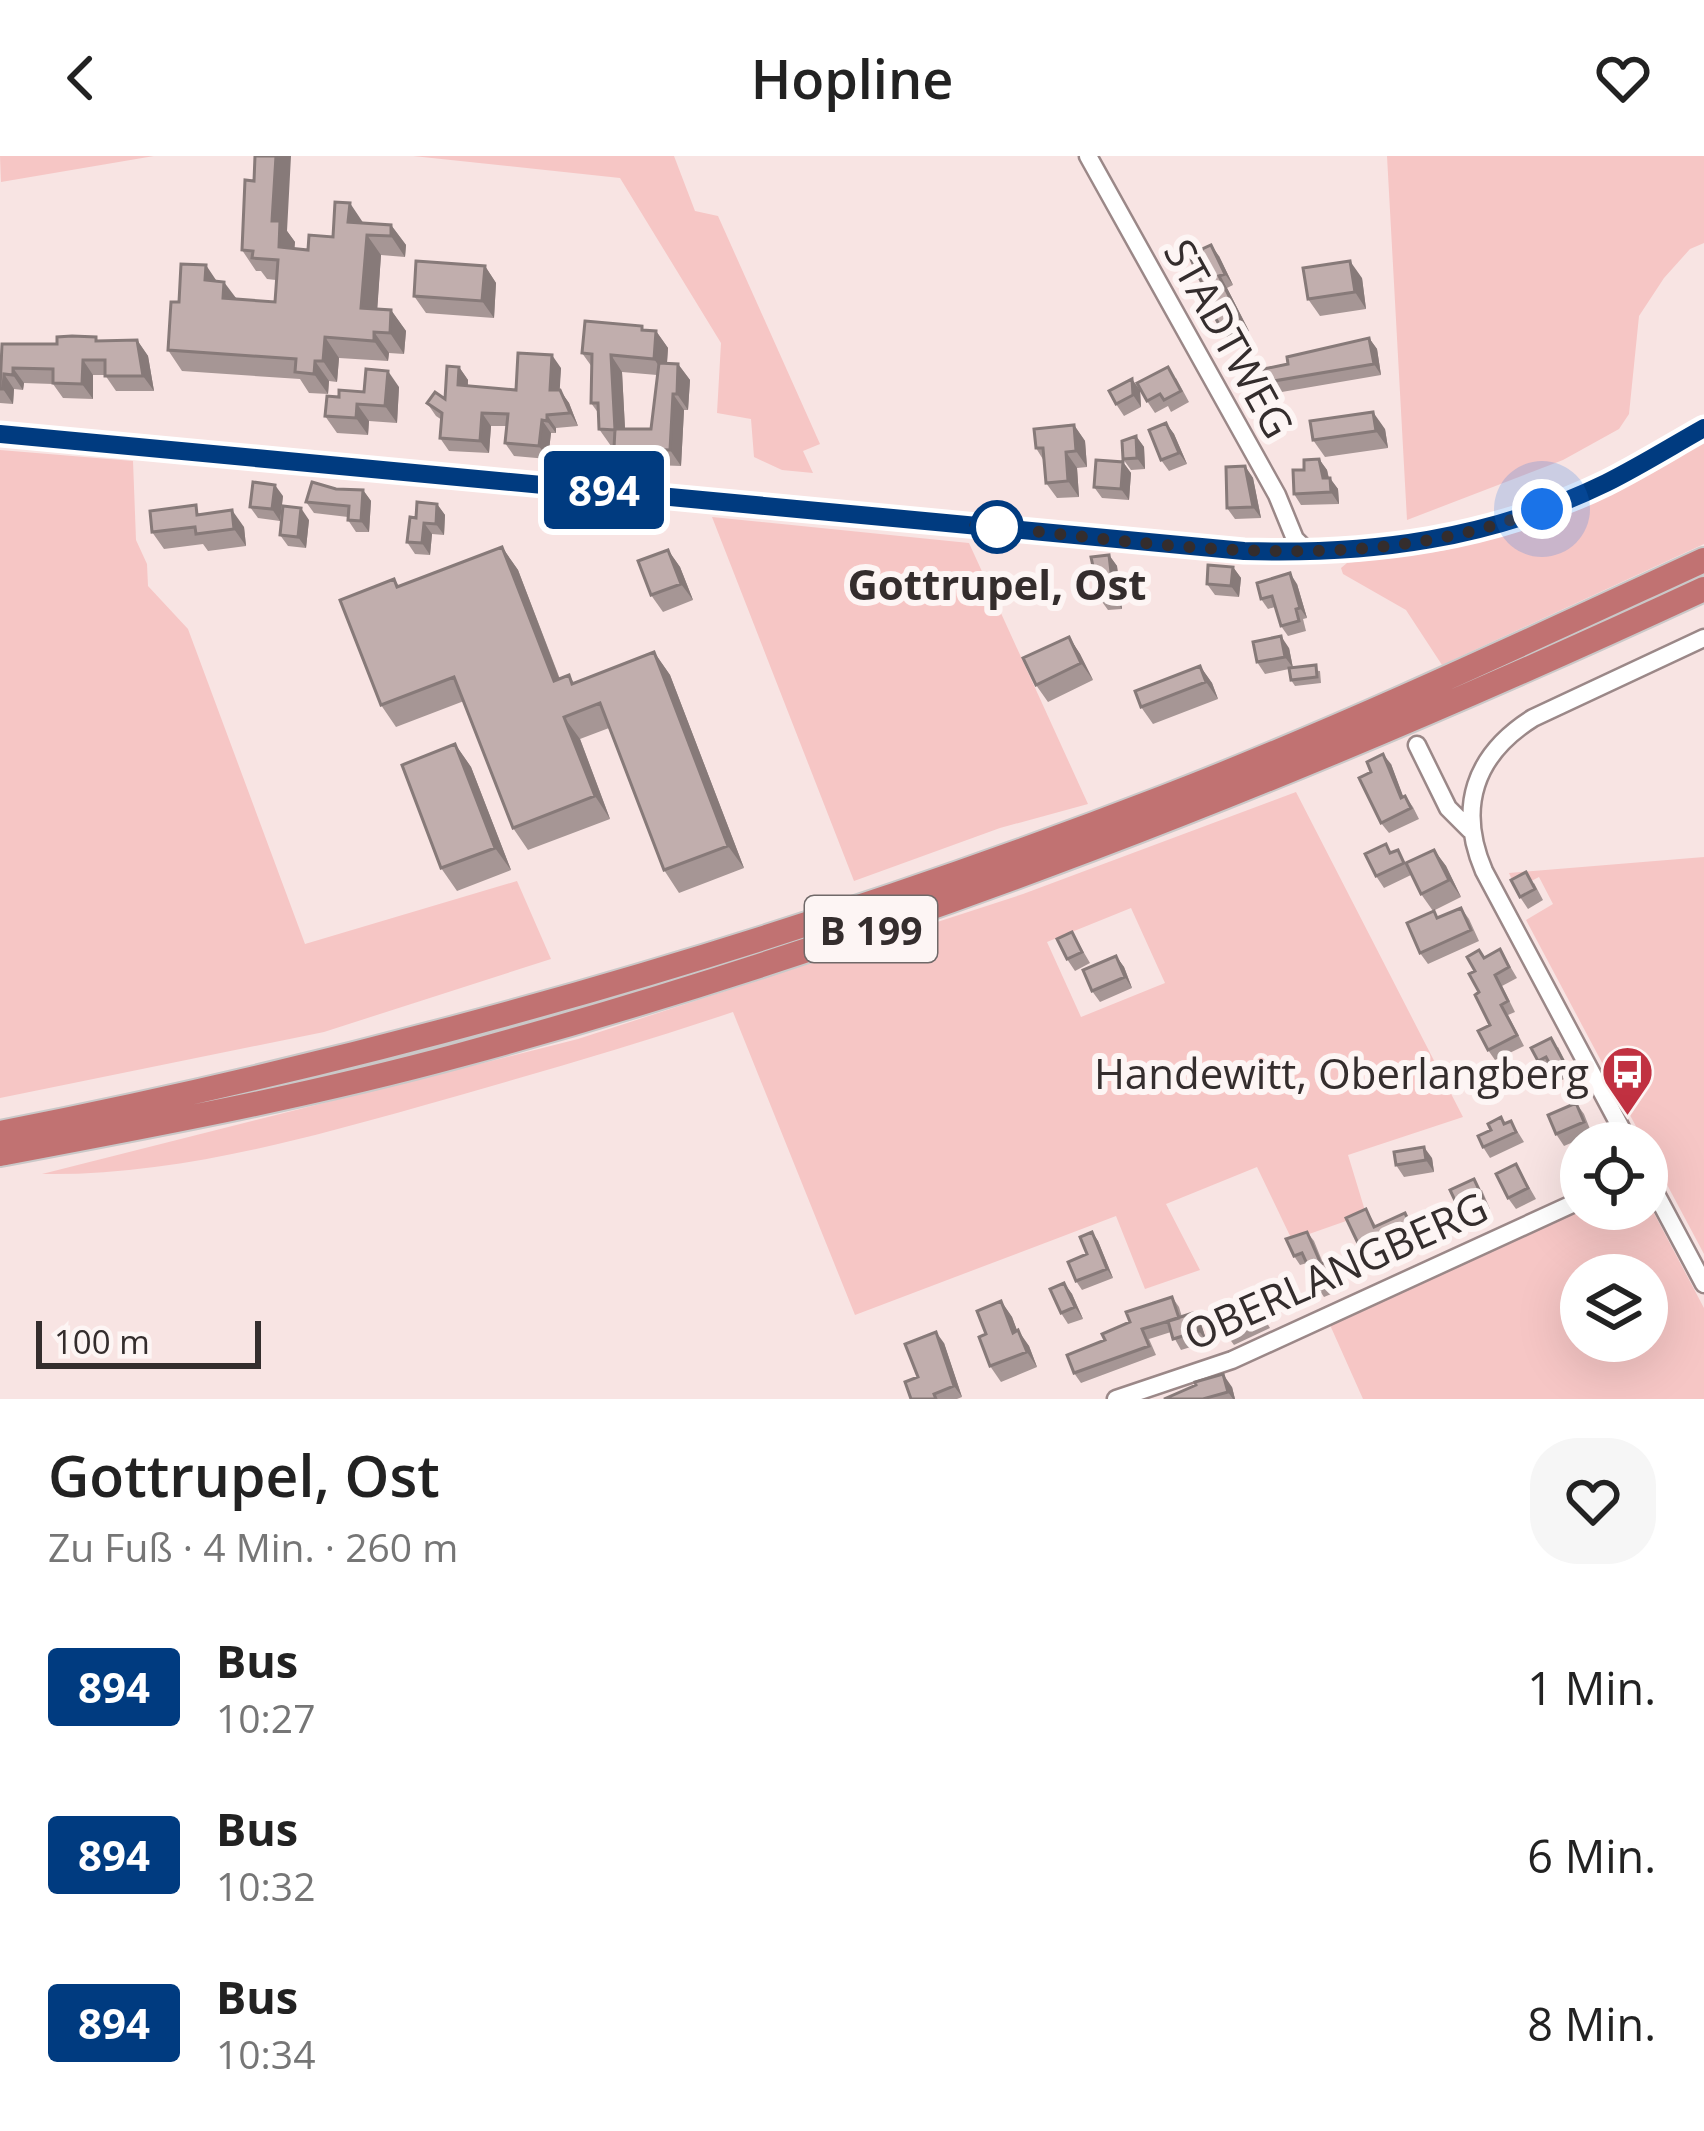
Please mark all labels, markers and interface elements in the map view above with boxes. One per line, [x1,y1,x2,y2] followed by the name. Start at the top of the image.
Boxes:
[751,41,953,115] text: Hopline
[48,45,114,111] icon: back
[1590,45,1656,111] icon: heart
[1152,228,1308,448] street label: STADTWEG
[535,451,673,529] line badge: 894
[568,461,640,518] text: 894
[1512,479,1572,539] your location
[972,502,1022,552] marker: Gottrupel, Ost
[847,555,1147,612] place label: Gottrupel, Ost
[805,896,937,962] road number: B 199
[1094,1044,1589,1101] place label: Handewitt, Oberlangberg
[1600,1044,1656,1118] bus stop icon: Handewitt, Oberlangberg
[1560,1122,1668,1362] map controls
[1560,1122,1668,1230] button: locate
[1174,1178,1496,1362] street label: OBERLANGBERG
[1560,1254,1668,1362] button: layers
[36,1315,261,1368] scale bar
[54,1319,150,1364] text: 100 m
[48,1436,440,1514] text: Gottrupel, Ost
[1530,1438,1656,1564] button: heart
[48,1520,458,1573] text: Zu Fuß · 4 Min. · 260 m
[216,1630,298,1691] text: Bus
[1527,1657,1656,1718] text: 1 Min.
[78,1658,150,1715] text: 894
[216,1691,315,1744] text: 10:27
[216,1798,298,1859] text: Bus
[1527,1825,1656,1886] text: 6 Min.
[78,1826,150,1883] text: 894
[216,1859,315,1912] text: 10:32
[216,1966,298,2027] text: Bus
[1527,1993,1656,2054] text: 8 Min.
[78,1994,150,2051] text: 894
[216,2027,315,2080] text: 10:34

